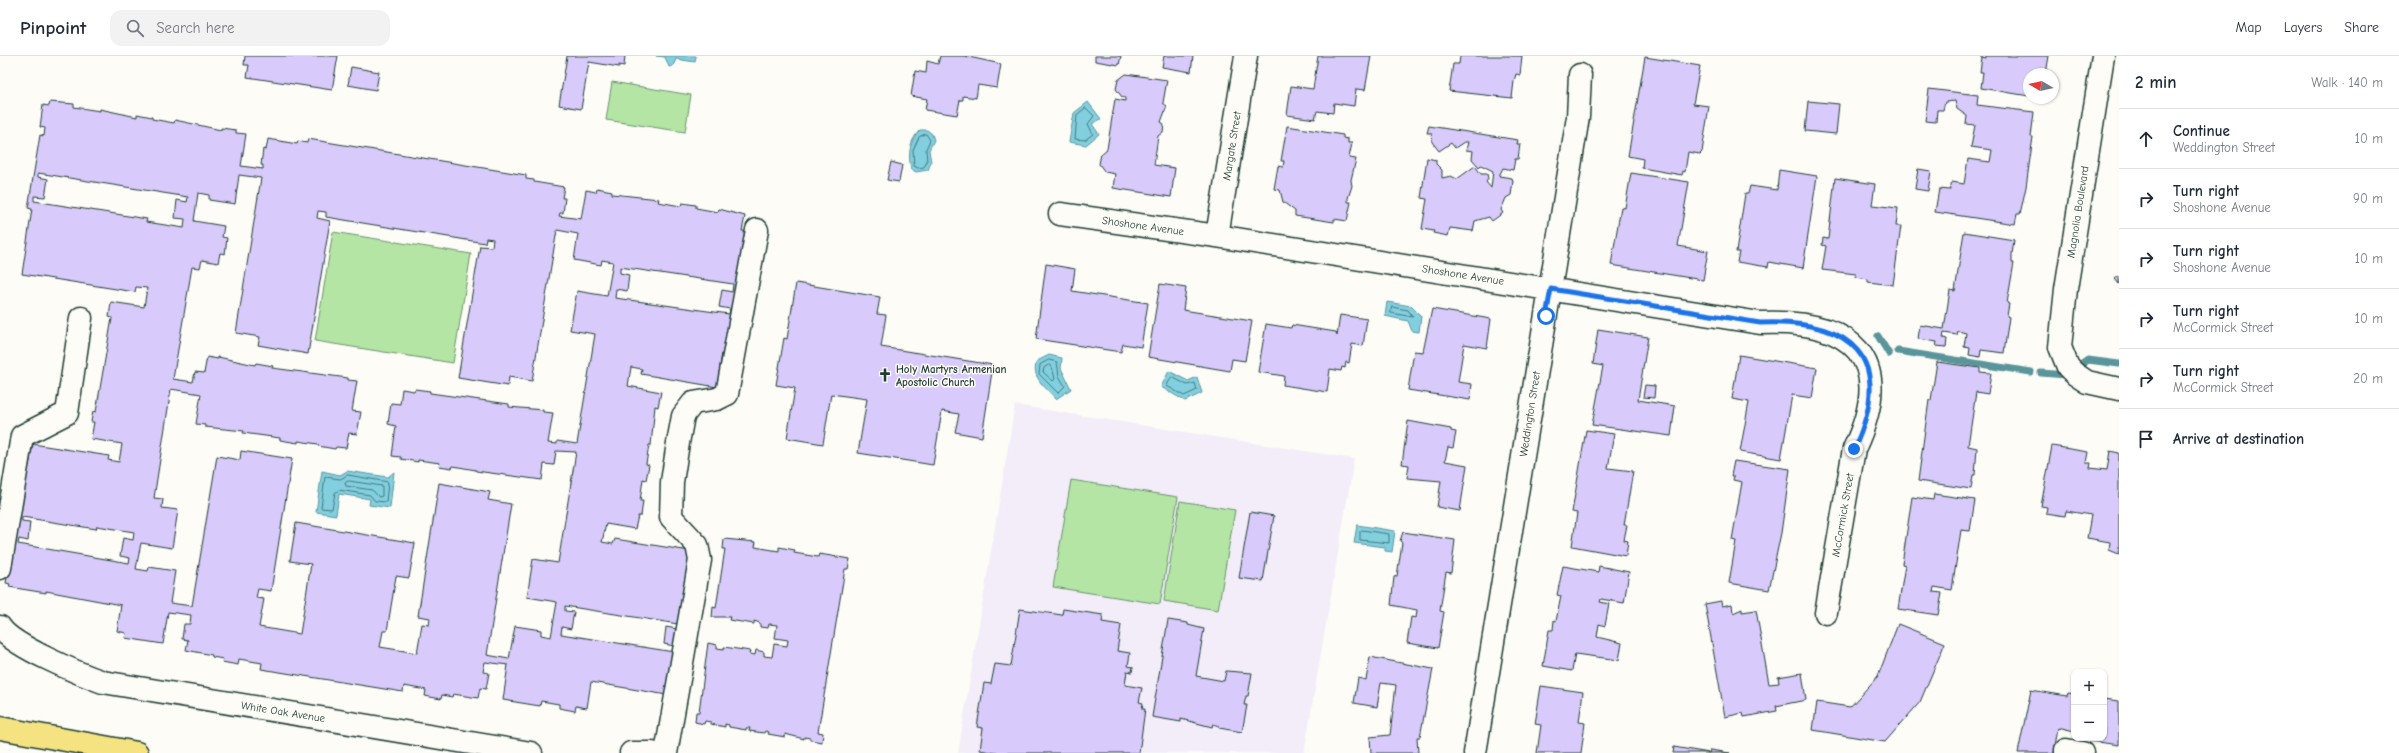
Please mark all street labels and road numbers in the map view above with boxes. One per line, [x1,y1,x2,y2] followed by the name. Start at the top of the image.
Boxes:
[1220,110,1244,182] street label: Margate Street
[2064,165,2092,259] street label: Magnolia Boulevard
[1101,214,1185,238] street label: Shoshone Avenue
[1421,262,1505,288] street label: Shoshone Avenue
[1517,370,1543,458] street label: Weddington Street
[1829,471,1857,558] street label: McCormick Street
[240,699,327,725] street label: White Oak Avenue

